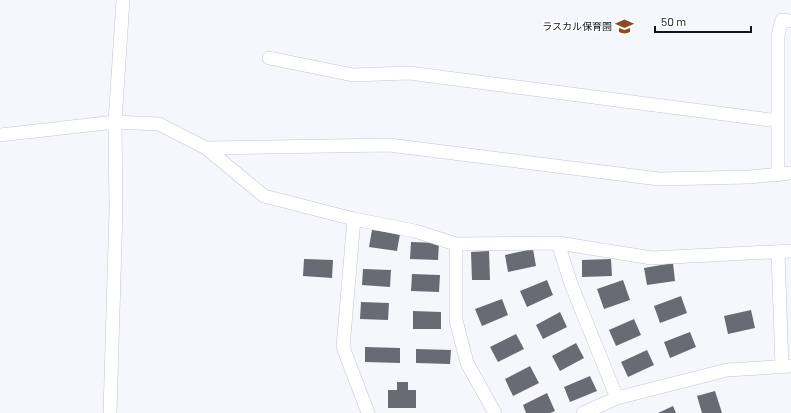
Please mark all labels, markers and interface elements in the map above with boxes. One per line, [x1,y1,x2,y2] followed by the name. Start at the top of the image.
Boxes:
[655,8,751,34] scale bar
[661,14,686,28] text: 50 m
[615,16,635,36] school or university icon: ラスカル保育園
[542,20,612,32] place label: ラスカル保育園

